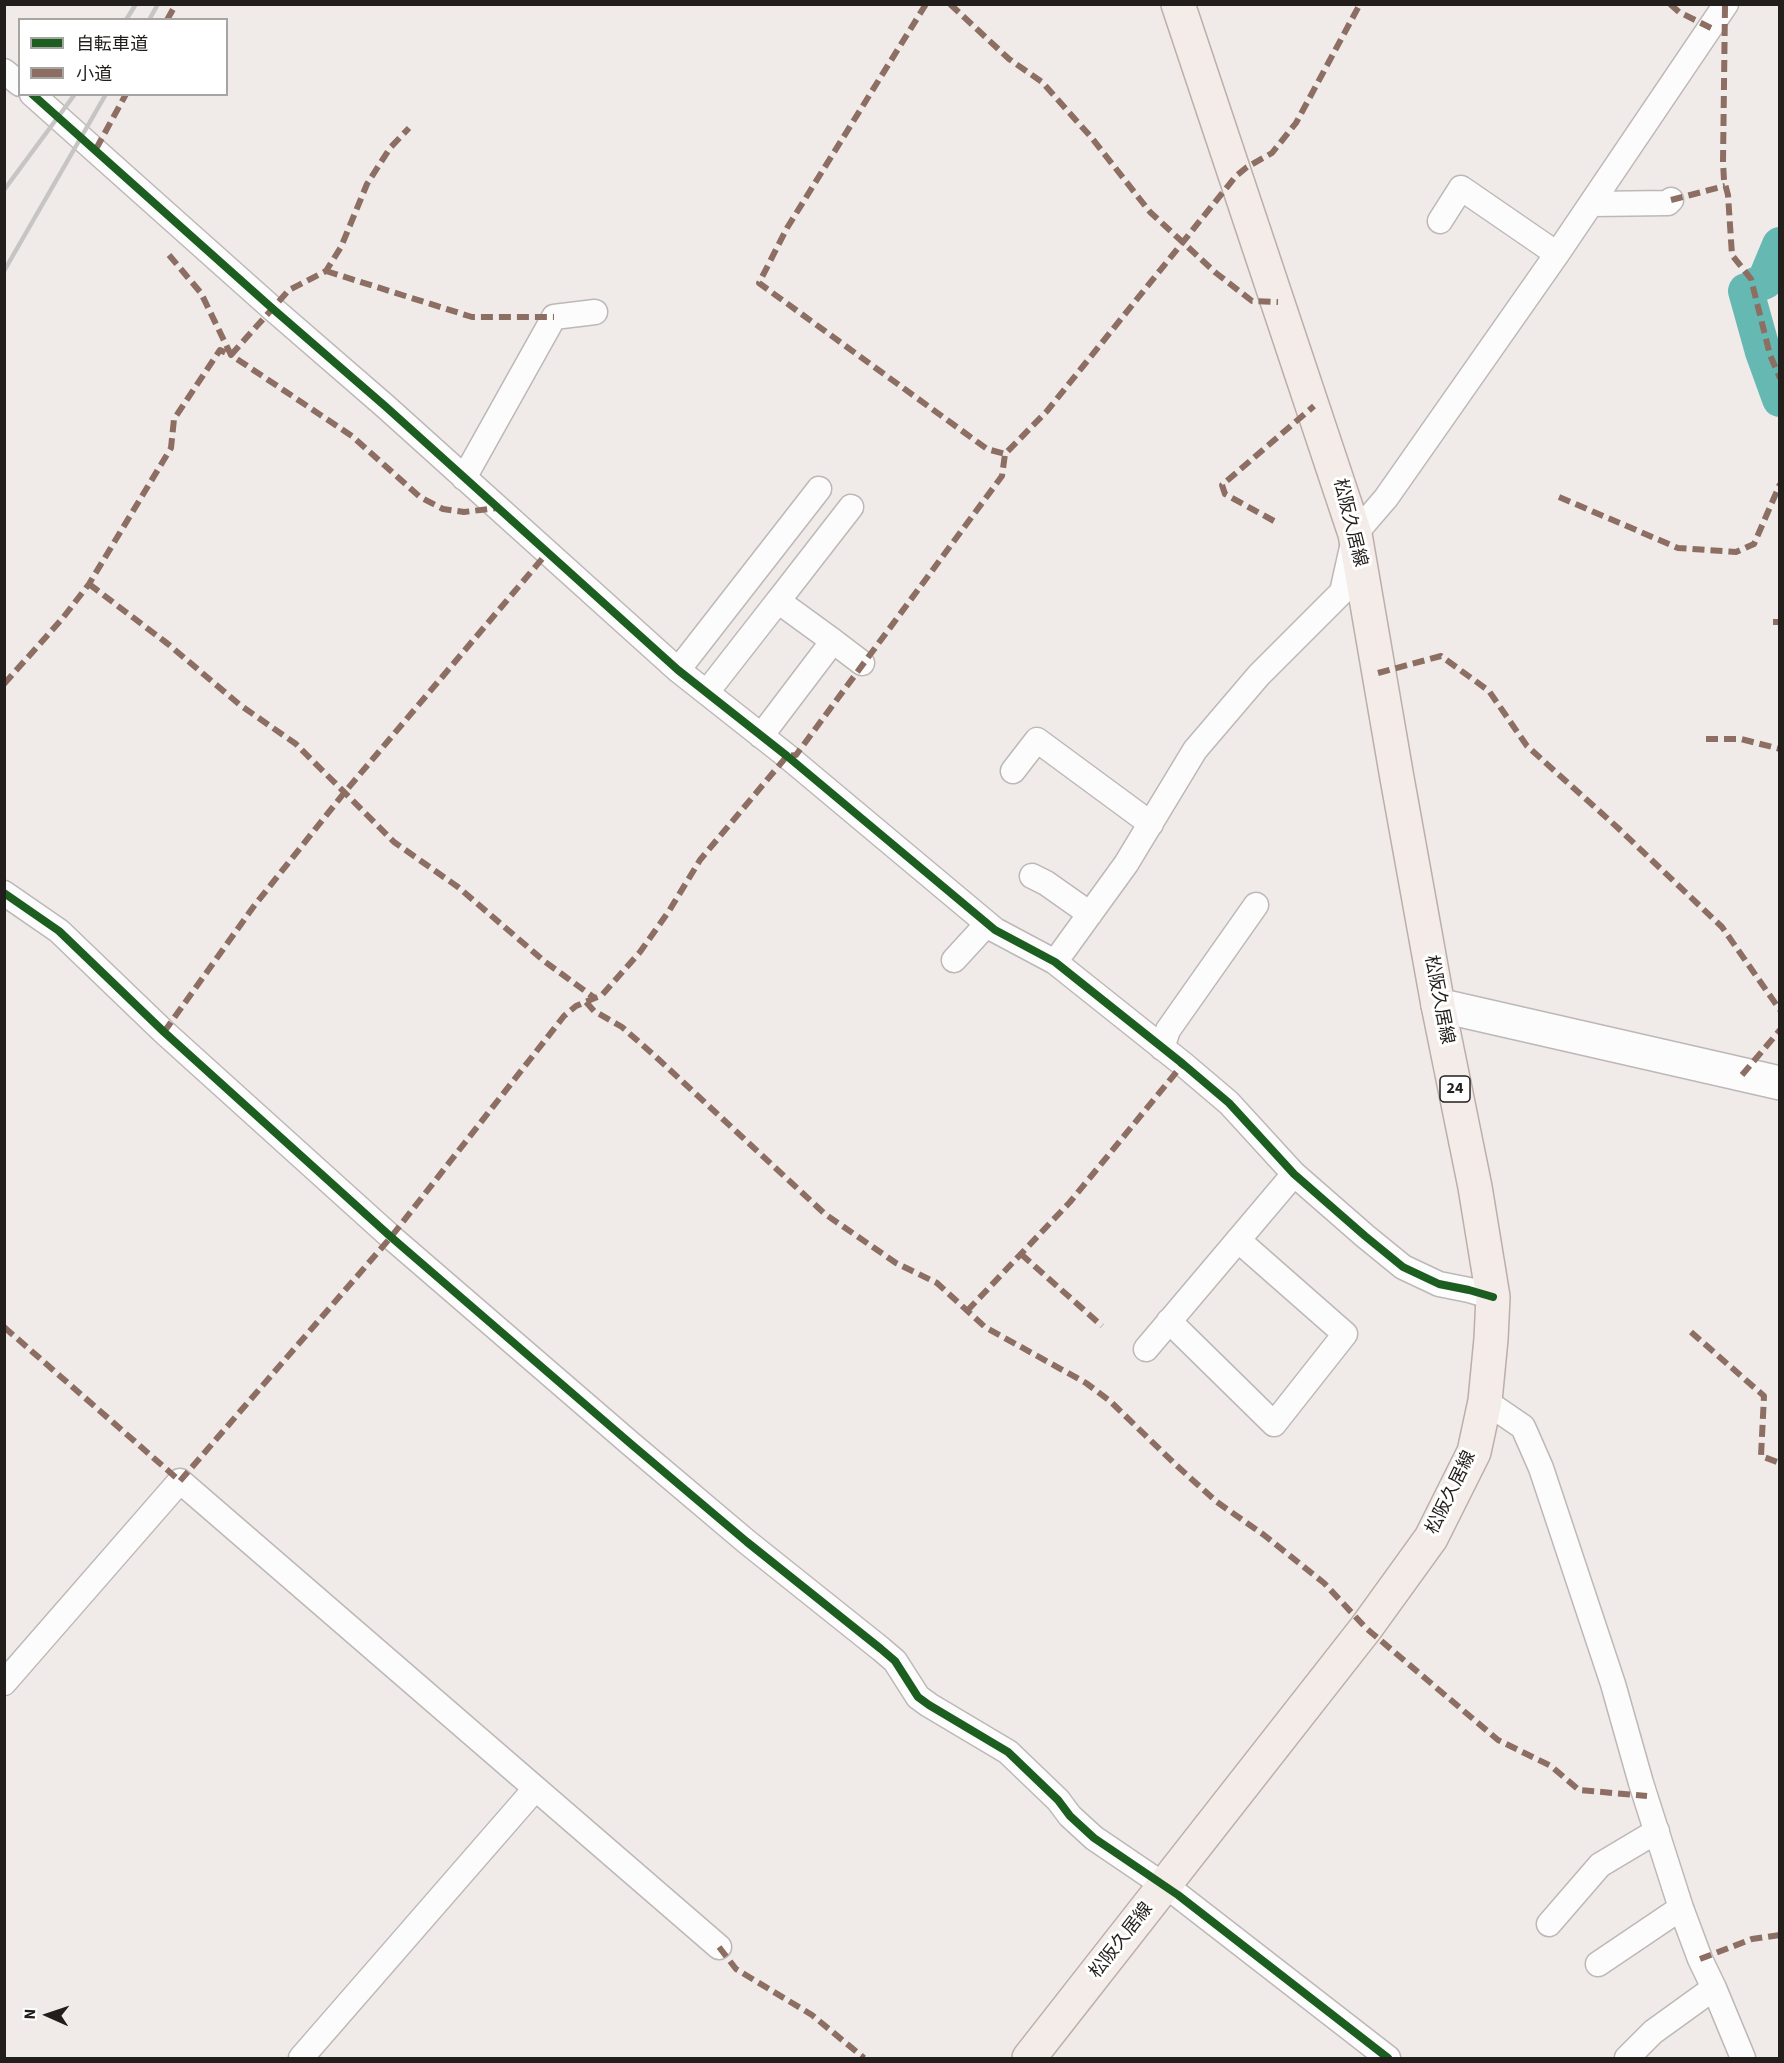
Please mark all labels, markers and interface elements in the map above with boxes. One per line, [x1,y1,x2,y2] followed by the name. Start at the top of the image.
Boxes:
[18,18,228,96] legend
[76,32,148,57] text: 自転車道
[76,62,112,87] text: 小道
[1328,477,1370,569] street label: 松阪久居線
[1419,954,1457,1046] street label: 松阪久居線
[1440,1076,1470,1102] road number: 24
[1423,1448,1481,1538] street label: 松阪久居線
[1086,1899,1158,1983] street label: 松阪久居線
[18,1985,78,2045] north arrow
[19,2008,41,2020] text: N

